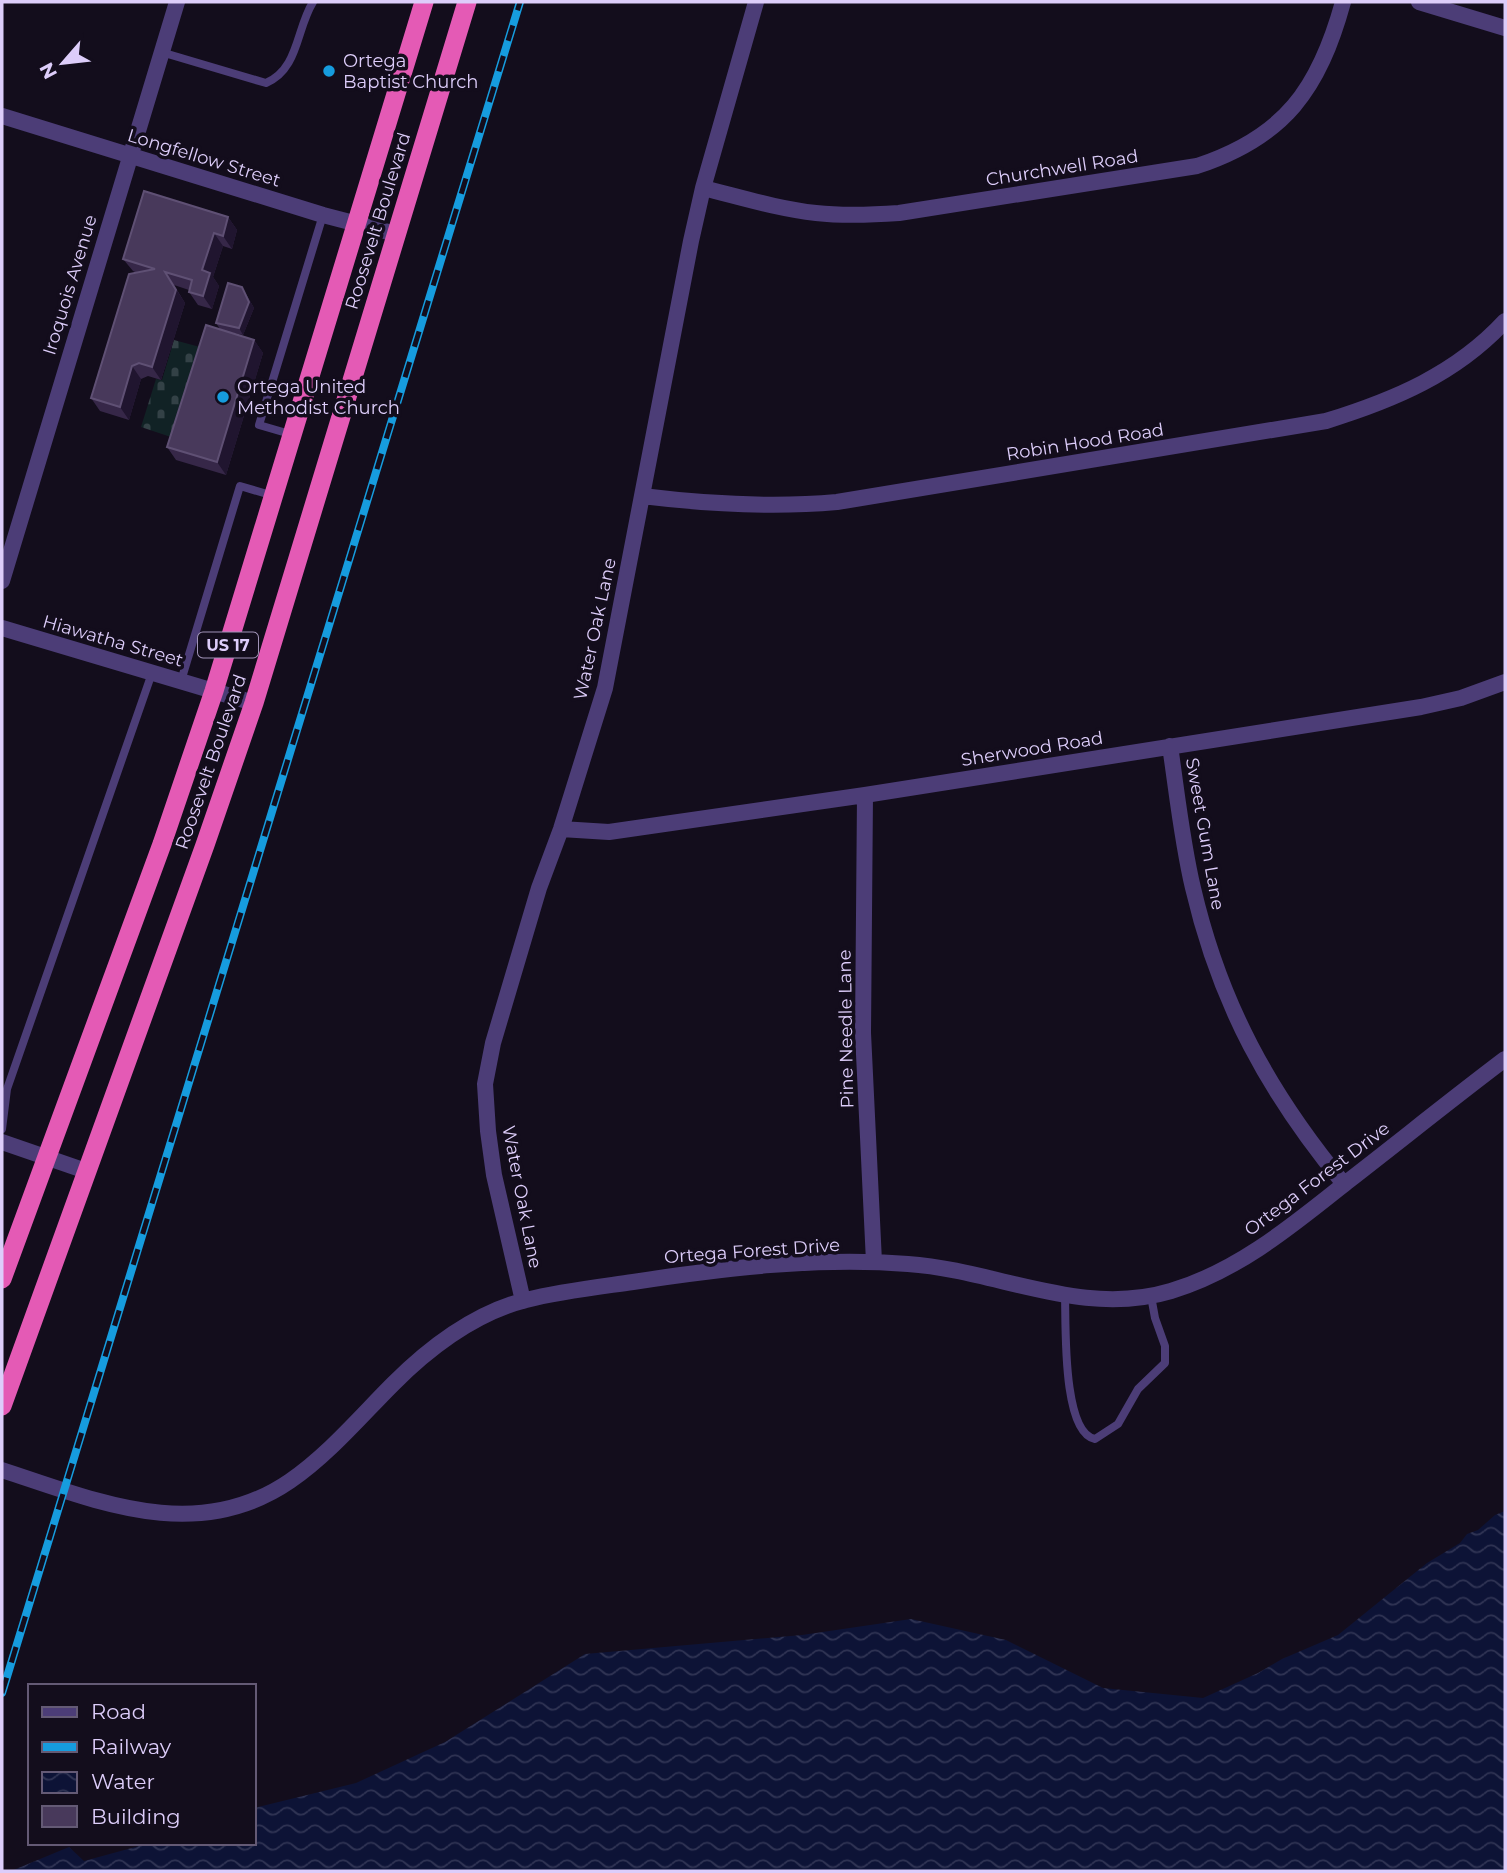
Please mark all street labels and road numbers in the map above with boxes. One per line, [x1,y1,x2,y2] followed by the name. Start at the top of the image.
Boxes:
[125,124,283,192] street label: Longfellow Street
[341,130,415,312] street label: Roosevelt Boulevard
[984,145,1140,191] street label: Churchwell Road
[38,212,102,358] street label: Iroquois Avenue
[1005,419,1165,465] street label: Robin Hood Road
[569,556,621,702] street label: Water Oak Lane
[40,610,186,672] street label: Hiawatha Street
[198,632,258,658] road number: US 17
[171,672,251,852] street label: Roosevelt Boulevard
[959,727,1105,771] street label: Sherwood Road
[1181,756,1229,912] street label: Sweet Gum Lane
[834,949,858,1109] street label: Pine Needle Lane
[1240,1117,1394,1241] street label: Ortega Forest Drive
[497,1124,547,1270] street label: Water Oak Lane
[663,1234,841,1268] street label: Ortega Forest Drive

